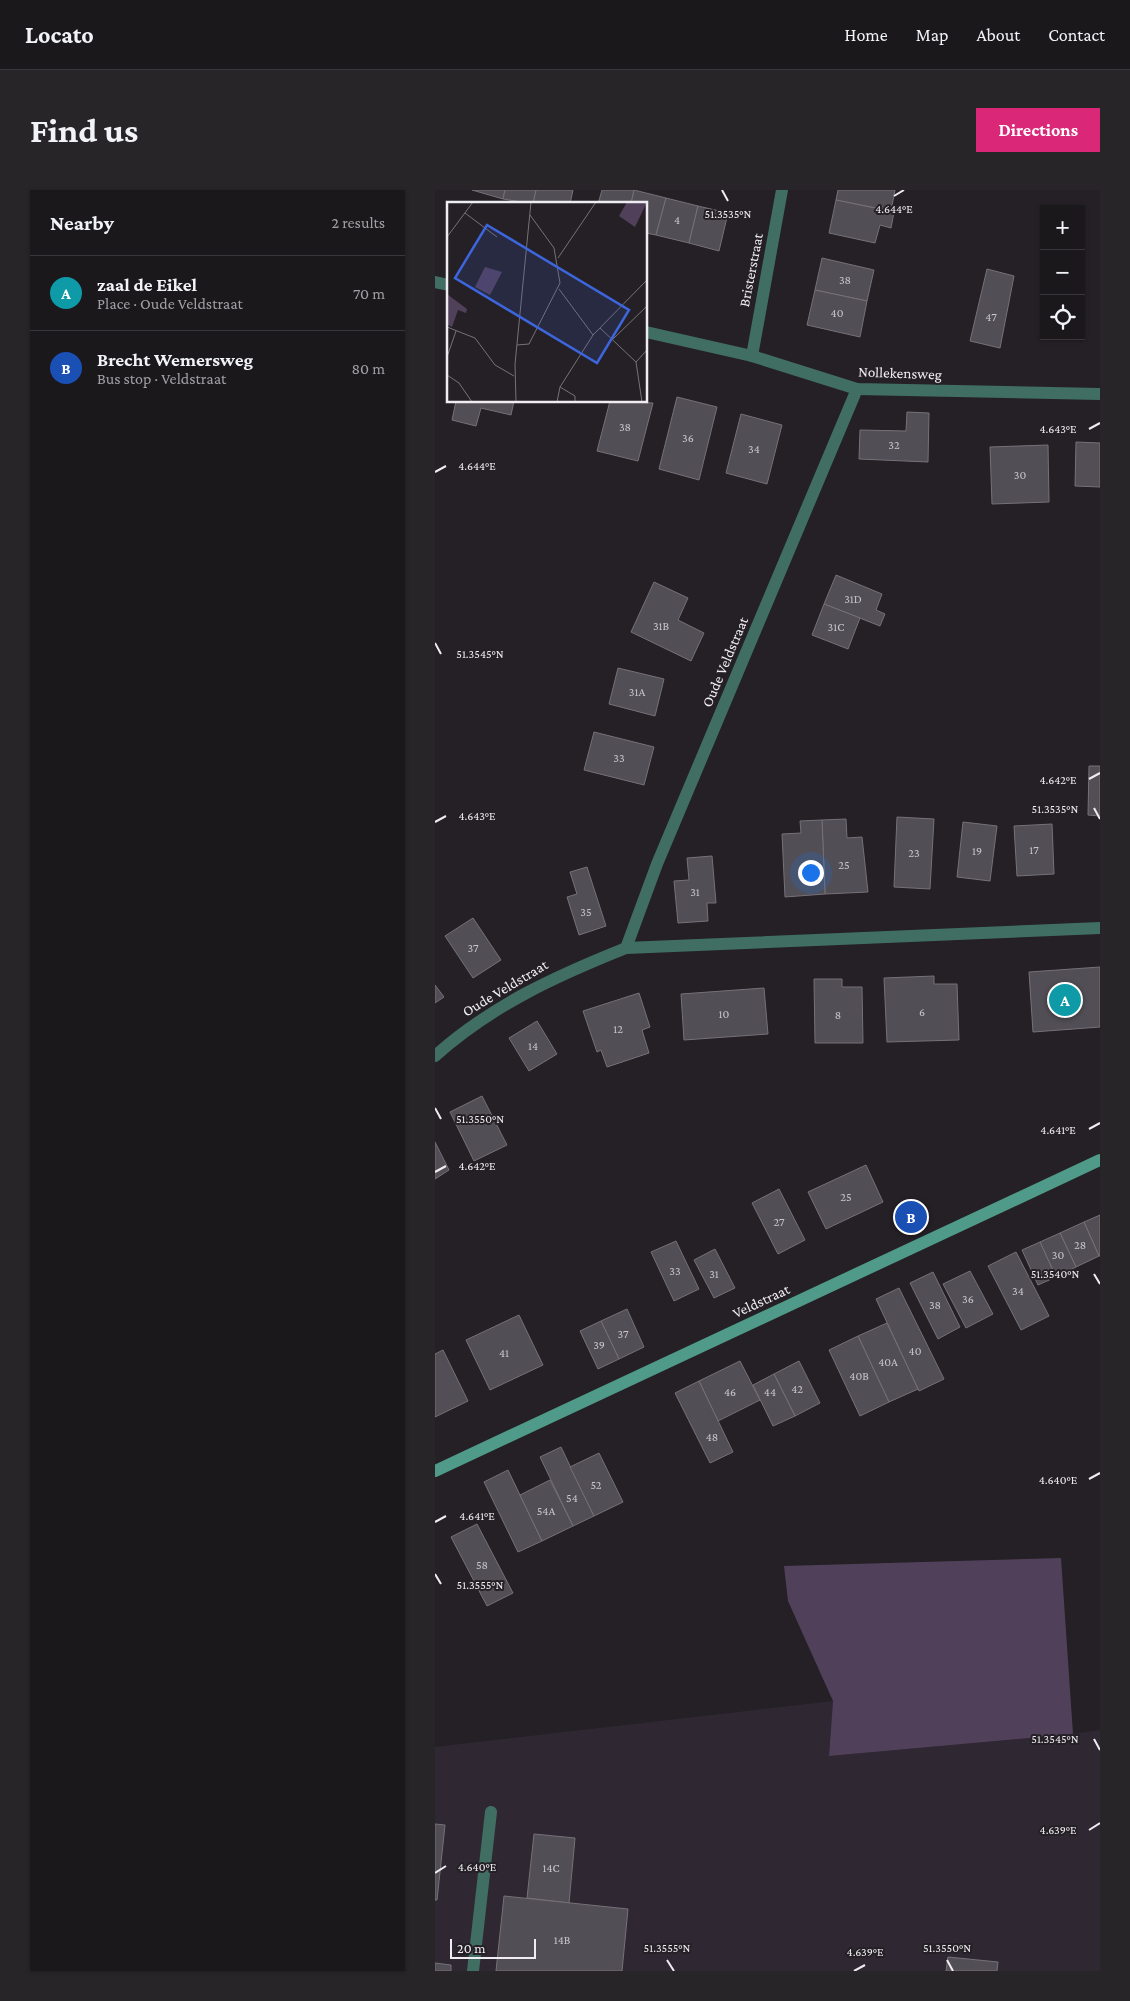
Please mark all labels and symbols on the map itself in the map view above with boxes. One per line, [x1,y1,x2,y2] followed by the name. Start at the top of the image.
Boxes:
[447,202,647,402] inset map
[875,202,913,216] text: 4.644°E
[705,207,752,221] text: 51.3535°N
[674,213,680,227] house number: 4
[736,231,766,308] street label: Bristerstraat
[839,273,851,287] house number: 38
[831,306,844,320] house number: 40
[985,310,997,324] house number: 47
[858,364,942,383] street label: Nollekensweg
[619,420,631,434] house number: 38
[1039,422,1077,436] text: 4.643°E
[682,431,694,445] house number: 36
[888,438,900,452] house number: 32
[748,442,760,456] house number: 34
[458,459,496,473] text: 4.644°E
[1014,468,1026,482] house number: 30
[844,592,862,606] house number: 31D
[699,614,752,709] street label: Oude Veldstraat
[653,619,670,633] house number: 31B
[828,620,844,634] house number: 31C
[456,647,504,661] text: 51.3545°N
[629,685,645,699] house number: 31A
[613,751,625,765] house number: 33
[1039,773,1077,787] text: 4.642°E
[1032,802,1079,816] text: 51.3535°N
[458,809,496,823] text: 4.643°E
[1029,843,1039,857] house number: 17
[972,844,982,858] house number: 19
[908,846,920,860] house number: 23
[838,858,850,872] house number: 25
[798,860,824,886] your location
[690,885,700,899] house number: 31
[580,905,592,919] house number: 35
[467,941,479,955] house number: 37
[460,956,551,1020] street label: Oude Veldstraat
[1049,981,1081,1019] pin: A
[919,1005,925,1019] house number: 6
[719,1007,730,1021] house number: 10
[835,1008,841,1022] house number: 8
[613,1022,623,1036] house number: 12
[528,1039,538,1053] house number: 14
[456,1112,504,1126] text: 51.3550°N
[1040,1123,1076,1137] text: 4.641°E
[458,1159,496,1173] text: 4.642°E
[840,1190,852,1204] house number: 25
[895,1198,927,1236] pin: B
[773,1215,785,1229] house number: 27
[1074,1238,1086,1252] house number: 28
[1052,1248,1064,1262] house number: 30
[669,1264,681,1278] house number: 33
[709,1267,719,1281] house number: 31
[1031,1267,1079,1281] text: 51.3540°N
[730,1280,793,1321] street label: Veldstraat
[1012,1284,1024,1298] house number: 34
[962,1292,974,1306] house number: 36
[929,1298,941,1312] house number: 38
[617,1327,629,1341] house number: 37
[593,1338,605,1352] house number: 39
[909,1344,922,1358] house number: 40
[499,1346,509,1360] house number: 41
[878,1355,898,1369] house number: 40A
[849,1369,869,1383] house number: 40B
[791,1382,803,1396] house number: 42
[724,1385,736,1399] house number: 46
[764,1385,776,1399] house number: 44
[706,1430,718,1444] house number: 48
[1039,1473,1078,1487] text: 4.640°E
[590,1478,602,1492] house number: 52
[566,1491,578,1505] house number: 54
[537,1504,555,1518] house number: 54A
[459,1509,495,1523] text: 4.641°E
[476,1558,488,1572] house number: 58
[457,1578,503,1592] text: 51.3555°N
[1031,1732,1079,1746] text: 51.3545°N
[1040,1823,1077,1837] text: 4.639°E
[458,1860,497,1874] text: 4.640°E
[542,1861,560,1875] house number: 14C
[554,1933,571,1947] house number: 14B
[450,1936,536,1959] scale bar
[644,1941,690,1955] text: 51.3555°N
[923,1941,971,1955] text: 51.3550°N
[847,1945,884,1959] text: 4.639°E

